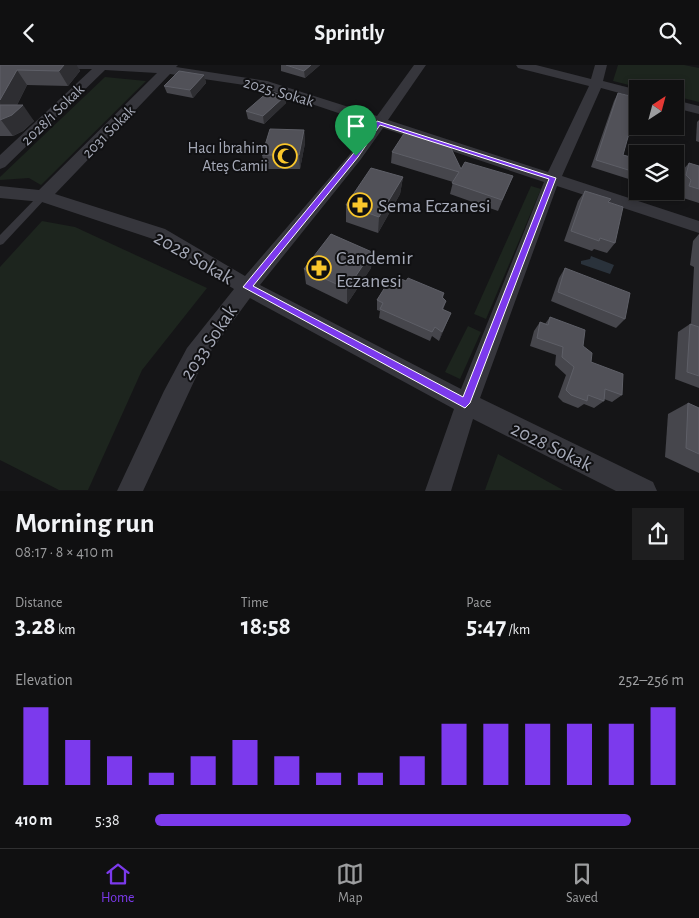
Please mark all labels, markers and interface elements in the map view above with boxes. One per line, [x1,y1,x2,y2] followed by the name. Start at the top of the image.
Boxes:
[15,19,43,47] icon: back
[656,19,684,47] icon: search
[314,22,385,44] text: Sprintly
[242,74,317,110] street label: 2025. Sokak
[629,80,684,135] north arrow
[629,80,684,200] map controls
[18,81,88,148] street label: 2028/1 Sokak
[79,102,139,161] street label: 2031 Sokak
[335,105,377,156] pin
[342,112,370,140] icon: arrive
[188,138,268,174] place label: Hacı İbrahim Ateş Camii
[272,143,298,169] mosque icon: Hacı İbrahim Ateş Camii
[629,145,684,200] button: layers
[347,192,373,218] pharmacy icon: Sema Eczanesi
[378,196,491,216] place label: Sema Eczanesi
[151,227,236,288] street label: 2028 Sokak
[336,248,413,291] place label: Candemir Eczanesi
[306,255,332,281] pharmacy icon: Candemir Eczanesi
[177,302,241,384] street label: 2033 Sokak
[508,419,595,475] street label: 2028 Sokak
[632,508,684,560] button: share
[15,510,155,538] text: Morning run
[15,544,113,560] text: 08:17 · 8 × 410 m
[15,596,62,610] text: Distance
[241,596,269,610] text: Time
[466,596,492,610] text: Pace
[15,614,56,639] text: 3.28
[241,614,291,639] text: 18:58
[466,614,506,639] text: 5:47
[56,623,76,637] text: km
[506,623,530,637] text: /km
[15,672,73,688] text: Elevation
[618,672,684,688] text: 252–256 m
[15,812,52,828] text: 410 m
[95,812,120,828] text: 5:38
[101,860,135,907] tab: Home
[336,860,364,907] tab: Map
[566,860,598,907] tab: Saved

